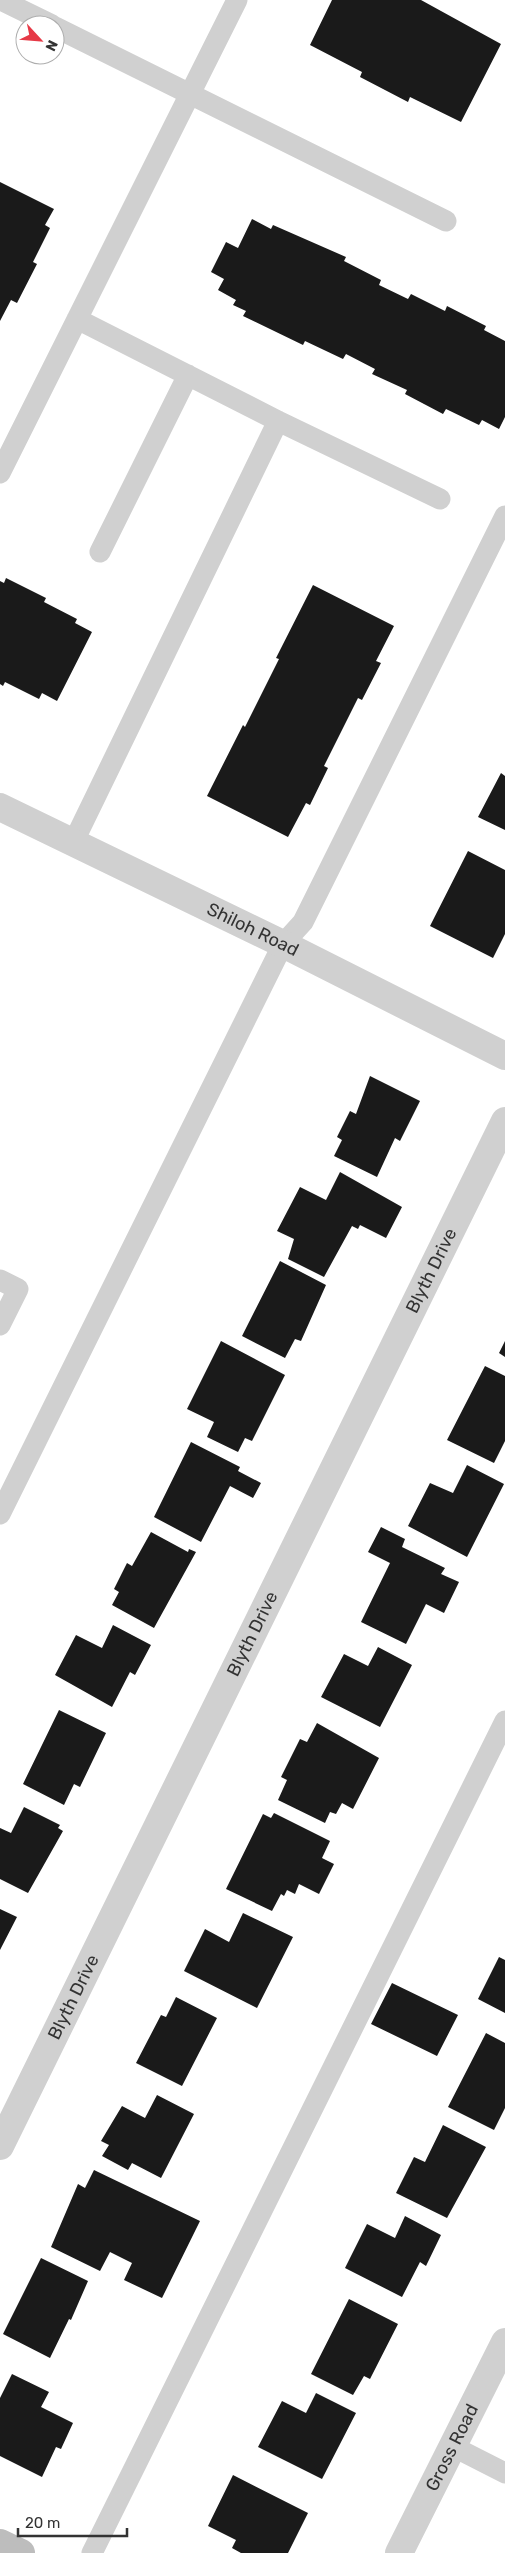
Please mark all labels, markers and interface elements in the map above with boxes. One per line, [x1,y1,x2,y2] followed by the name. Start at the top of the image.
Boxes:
[15,15,65,65] north arrow
[41,37,61,54] text: N
[203,898,302,961] street label: Shiloh Road
[401,1224,462,1317] street label: Blyth Drive
[222,1588,283,1680] street label: Blyth Drive
[43,1951,104,2043] street label: Blyth Drive
[421,2400,483,2495] street label: Gross Road
[18,2506,126,2538] scale bar
[25,2514,60,2532] text: 20 m

